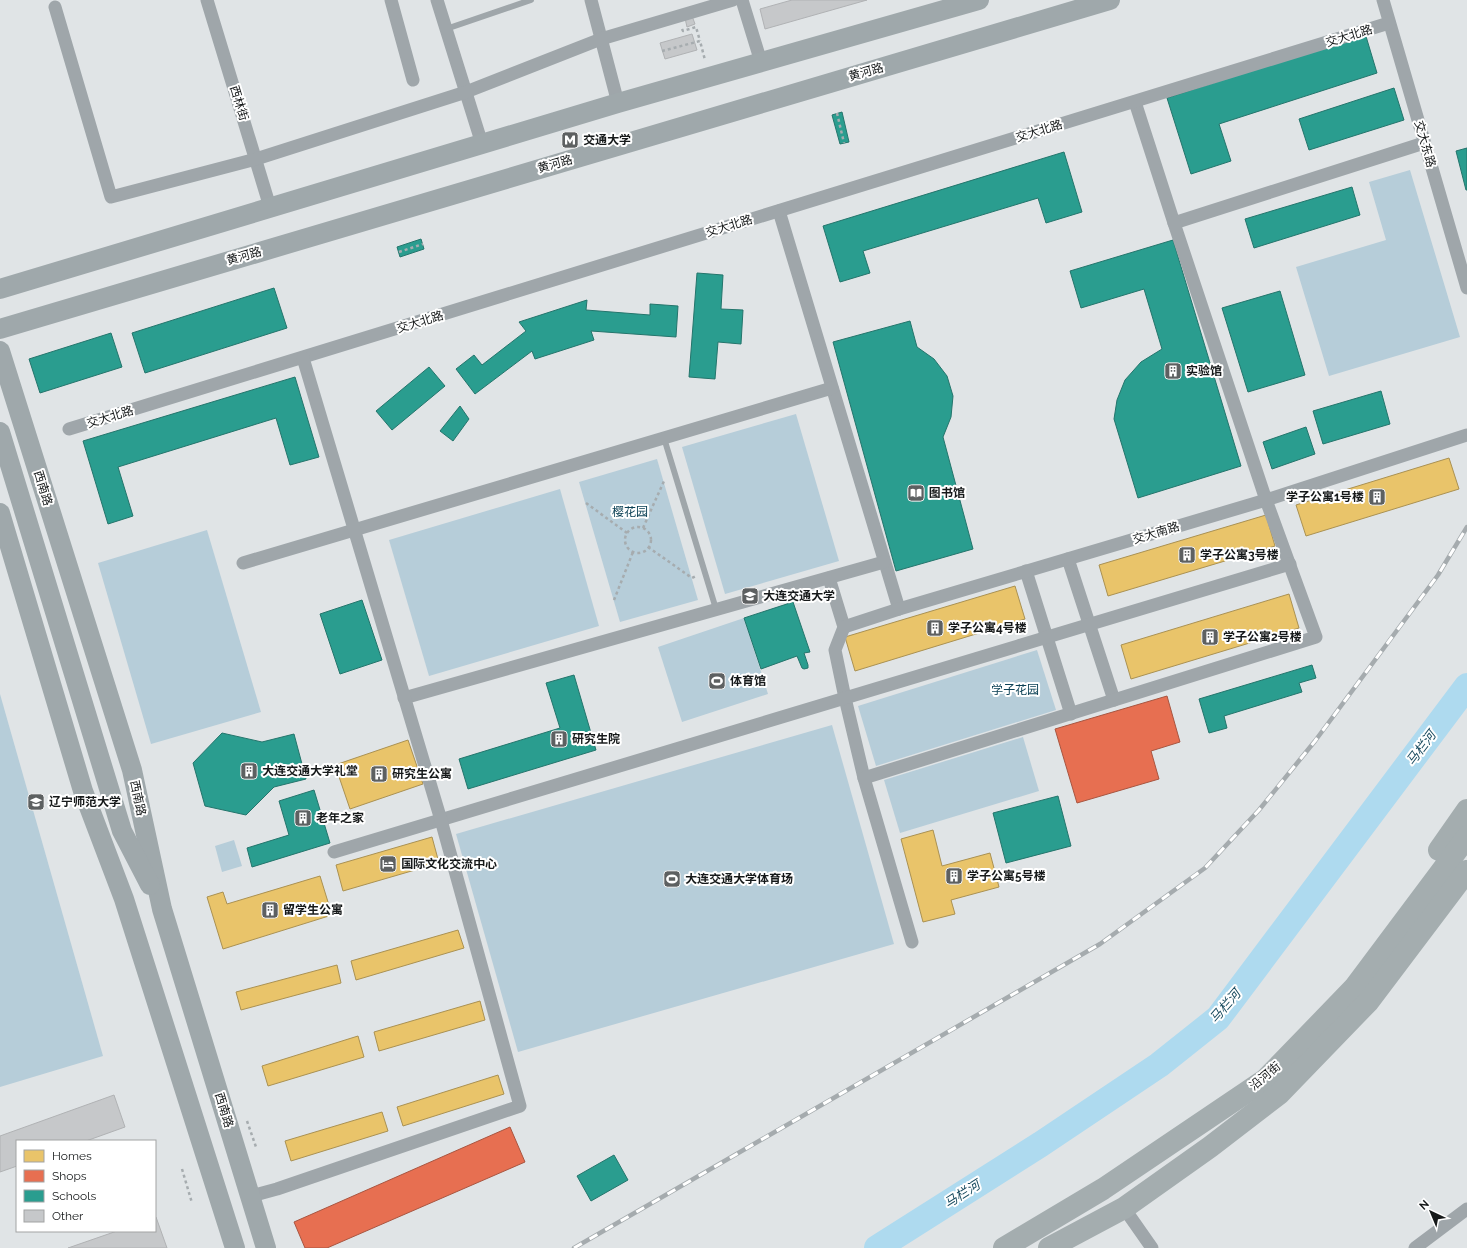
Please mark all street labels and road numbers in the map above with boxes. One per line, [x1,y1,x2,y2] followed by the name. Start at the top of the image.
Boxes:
[1324,22,1374,50] street label: 交大北路
[847,60,885,84] street label: 黄河路
[227,84,251,122] street label: 西林街
[1014,117,1064,145] street label: 交大北路
[1412,119,1438,169] street label: 交大东路
[536,152,574,176] street label: 黄河路
[704,212,754,240] street label: 交大北路
[225,244,263,268] street label: 黄河路
[395,308,445,336] street label: 交大北路
[85,403,135,431] street label: 交大北路
[31,469,55,507] street label: 西南路
[1131,519,1181,547] street label: 交大南路
[127,779,149,817] street label: 西南路
[1247,1059,1283,1093] street label: 沿河街
[212,1091,236,1129] street label: 西南路

